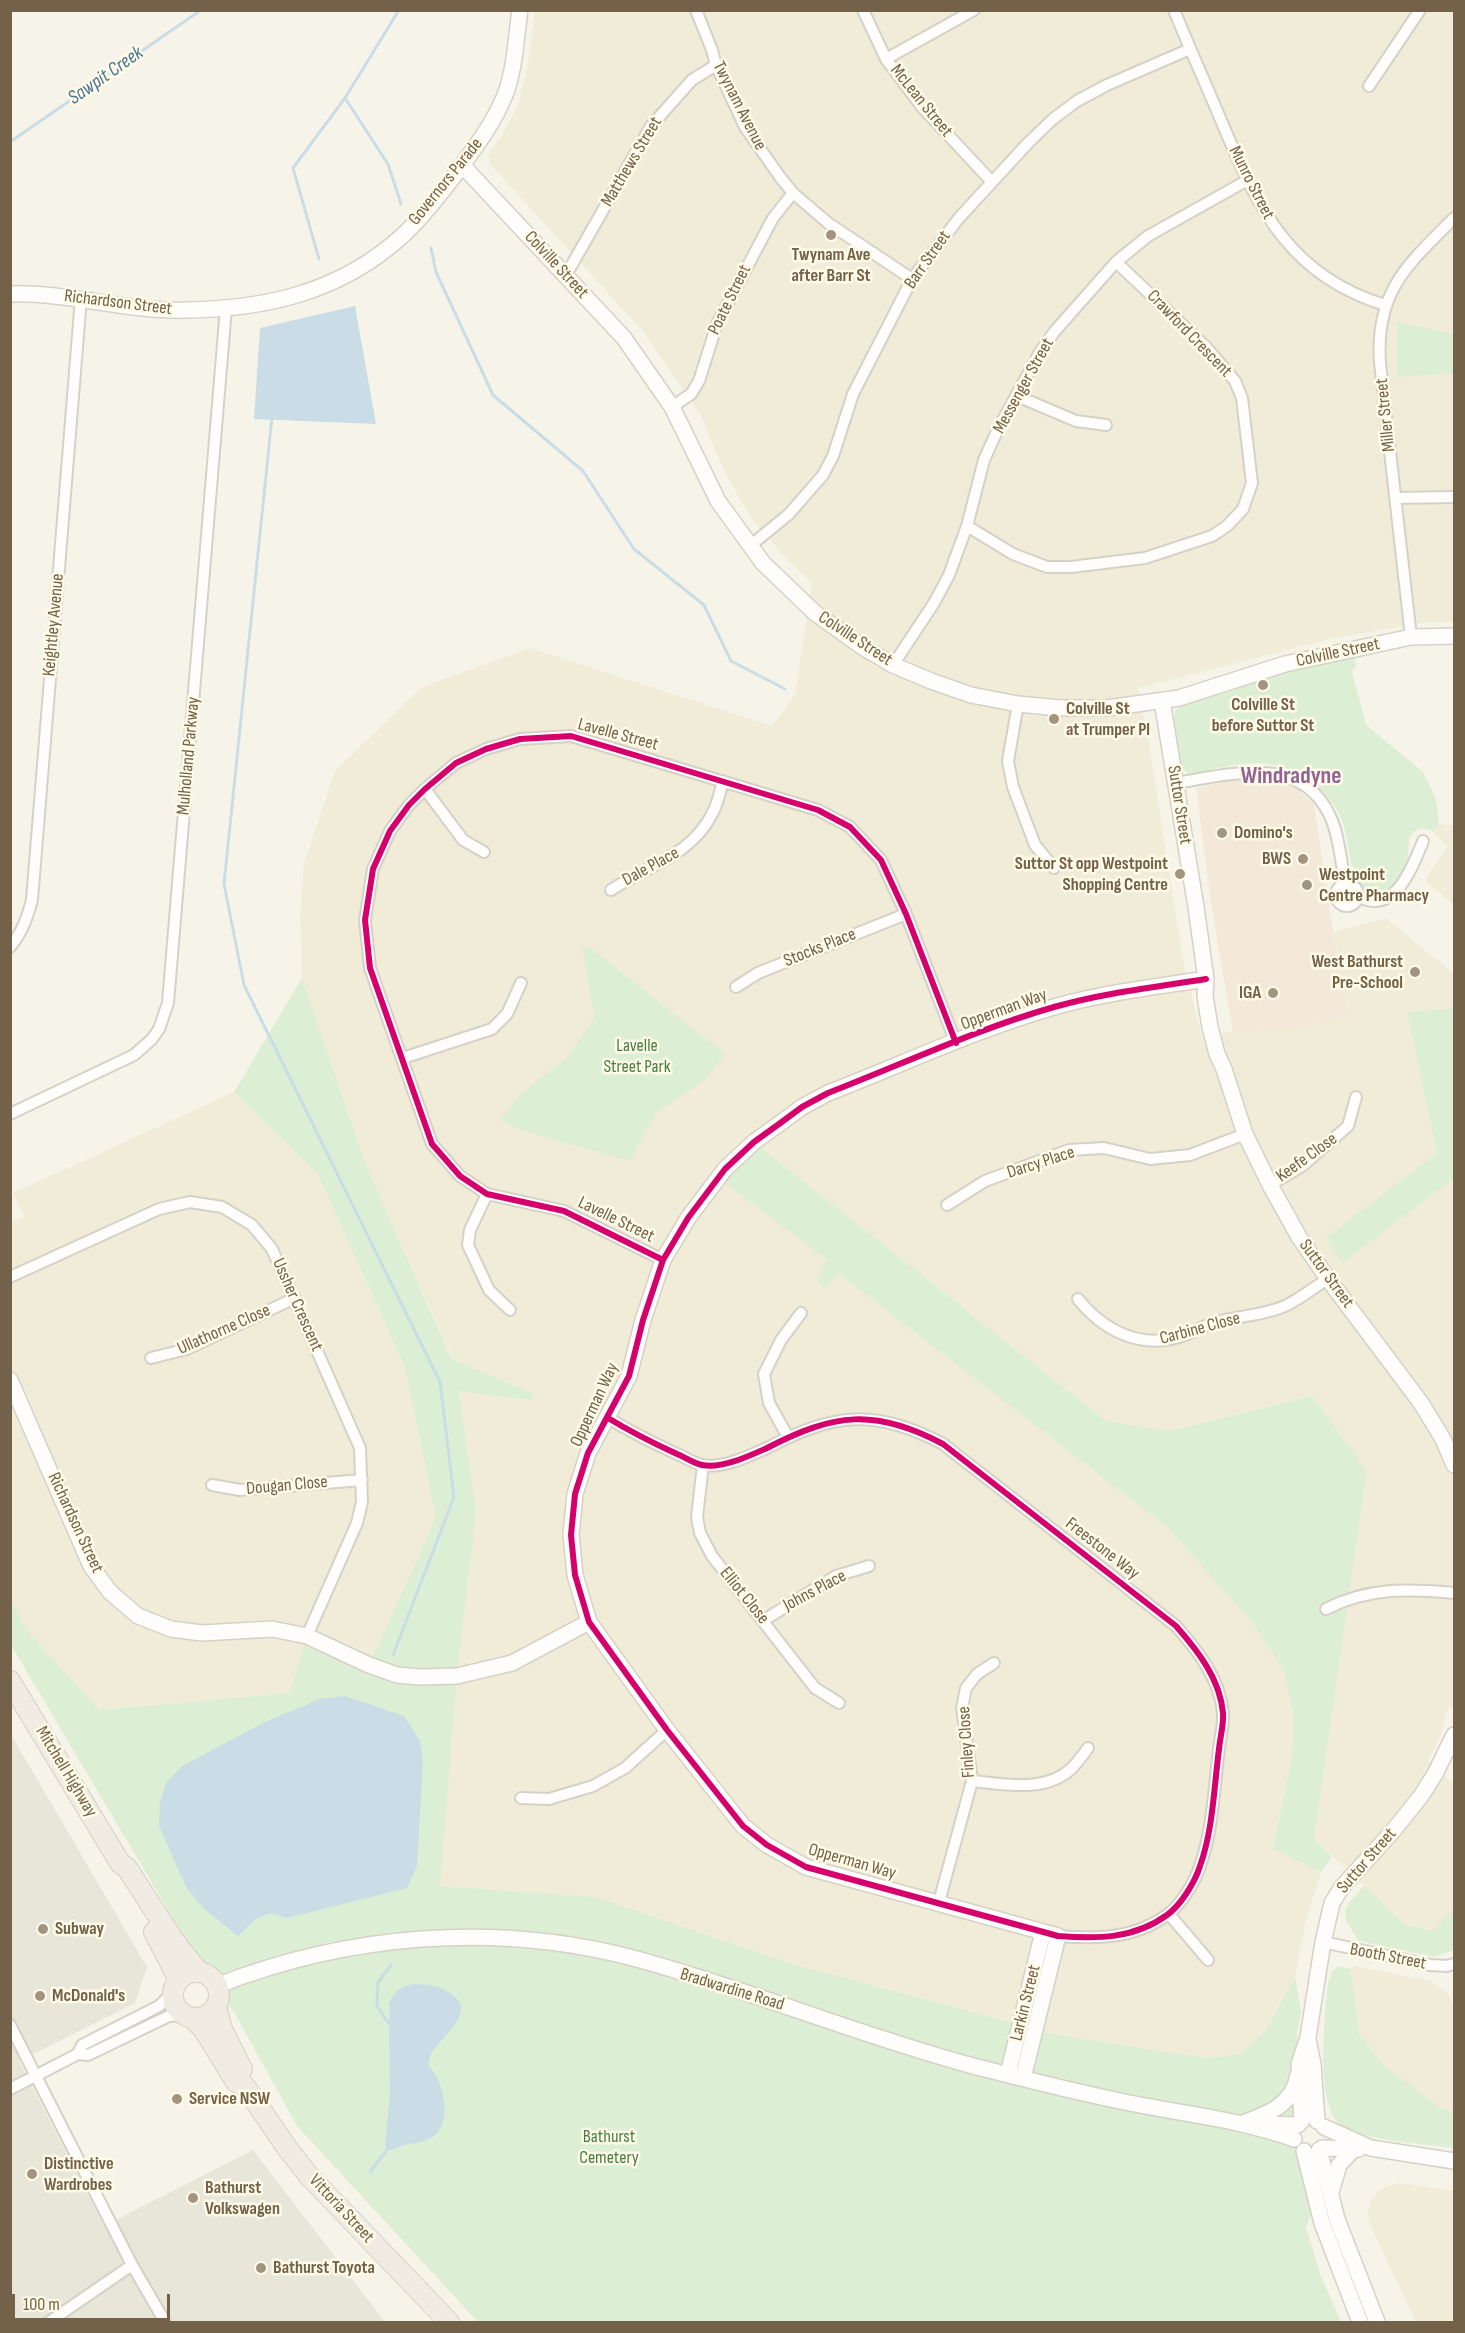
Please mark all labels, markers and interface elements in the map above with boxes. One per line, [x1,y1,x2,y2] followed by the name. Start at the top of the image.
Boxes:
[64,41,148,111] water label: Sawpit Creek
[707,58,771,154] street label: Twynam Avenue
[885,60,957,142] street label: McLean Street
[597,113,667,211] street label: Matthews Street
[404,134,488,230] street label: Governors Parade
[1223,143,1279,223] street label: Munro Street
[519,227,593,303] street label: Colville Street
[900,227,956,293] street label: Barr Street
[824,228,838,242] marker: Twynam Ave after Barr St
[791,244,871,286] place label: Twynam Ave after Barr St
[704,261,756,339] street label: Poate Street
[63,286,173,320] street label: Richardson Street
[1142,286,1236,382] street label: Crawford Crescent
[989,334,1059,438] street label: Messenger Street
[1371,377,1401,453] street label: Miller Street
[39,573,69,677] street label: Keightley Avenue
[814,607,896,671] street label: Colville Street
[1294,634,1382,672] street label: Colville Street
[1256,678,1270,692] marker: Colville St before Suttor St
[1212,694,1314,736] place label: Colville St before Suttor St
[173,696,205,816] street label: Mulholland Parkway
[1066,698,1150,740] place label: Colville St at Trumper Pl
[1047,712,1061,726] marker: Colville St at Trumper Pl
[575,714,661,756] street label: Lavelle Street
[1240,763,1342,791] district label: Windradyne
[1162,764,1196,846] street label: Suttor Street
[1234,822,1293,844] place label: Domino's
[1215,826,1229,840] marker: Domino's
[619,843,683,891] street label: Dale Place
[1262,848,1291,870] place label: BWS
[1296,852,1310,866] marker: BWS
[1015,853,1168,896] place label: Suttor St opp Westpoint Shopping Centre
[1319,864,1429,906] place label: Westpoint Centre Pharmacy
[1173,867,1187,881] marker: Suttor St opp Westpoint Shopping Centre
[1300,878,1314,892] marker: Westpoint Centre Pharmacy
[781,924,859,972] street label: Stocks Place
[1311,951,1403,994] place label: West Bathurst Pre-School
[1408,965,1422,979] marker: West Bathurst Pre-School
[1239,982,1261,1004] place label: IGA
[958,984,1050,1036] street label: Opperman Way
[1266,986,1280,1000] marker: IGA
[603,1035,671,1078] park label: Lavelle Street Park
[1272,1129,1342,1187] street label: Keefe Close
[1005,1142,1077,1184] street label: Darcy Place
[574,1192,658,1248] street label: Lavelle Street
[1294,1235,1358,1313] street label: Suttor Street
[267,1255,327,1355] street label: Ussher Crescent
[174,1300,274,1360] street label: Ullathorne Close
[1157,1308,1243,1350] street label: Carbine Close
[566,1360,624,1450] street label: Opperman Way
[42,1469,108,1577] street label: Richardson Street
[245,1472,329,1500] street label: Dougan Close
[1061,1513,1143,1585] street label: Freestone Way
[715,1563,773,1629] street label: Elliot Close
[780,1565,850,1617] street label: Johns Place
[954,1706,980,1778] street label: Finley Close
[30,1723,102,1821] street label: Mitchell Highway
[1333,1824,1401,1898] street label: Suttor Street
[806,1839,898,1885] street label: Opperman Way
[55,1918,104,1940] place label: Subway
[36,1922,50,1936] marker: Subway
[1348,1939,1428,1975] street label: Booth Street
[1006,1963,1046,2043] street label: Larkin Street
[677,1964,787,2016] street label: Bradwardine Road
[52,1985,125,2007] place label: McDonald's
[33,1989,47,2003] marker: McDonald's
[189,2088,270,2110] place label: Service NSW
[170,2092,184,2106] marker: Service NSW
[579,2126,639,2168] park label: Bathurst Cemetery
[44,2153,114,2196] place label: Distinctive Wardrobes
[25,2167,39,2181] marker: Distinctive Wardrobes
[304,2170,378,2248] street label: Vittoria Street
[205,2177,280,2220] place label: Bathurst Volkswagen
[186,2191,200,2205] marker: Bathurst Volkswagen
[273,2257,375,2279] place label: Bathurst Toyota
[254,2261,268,2275] marker: Bathurst Toyota
[15,2282,172,2320] scale bar
[23,2294,60,2315] text: 100 m

